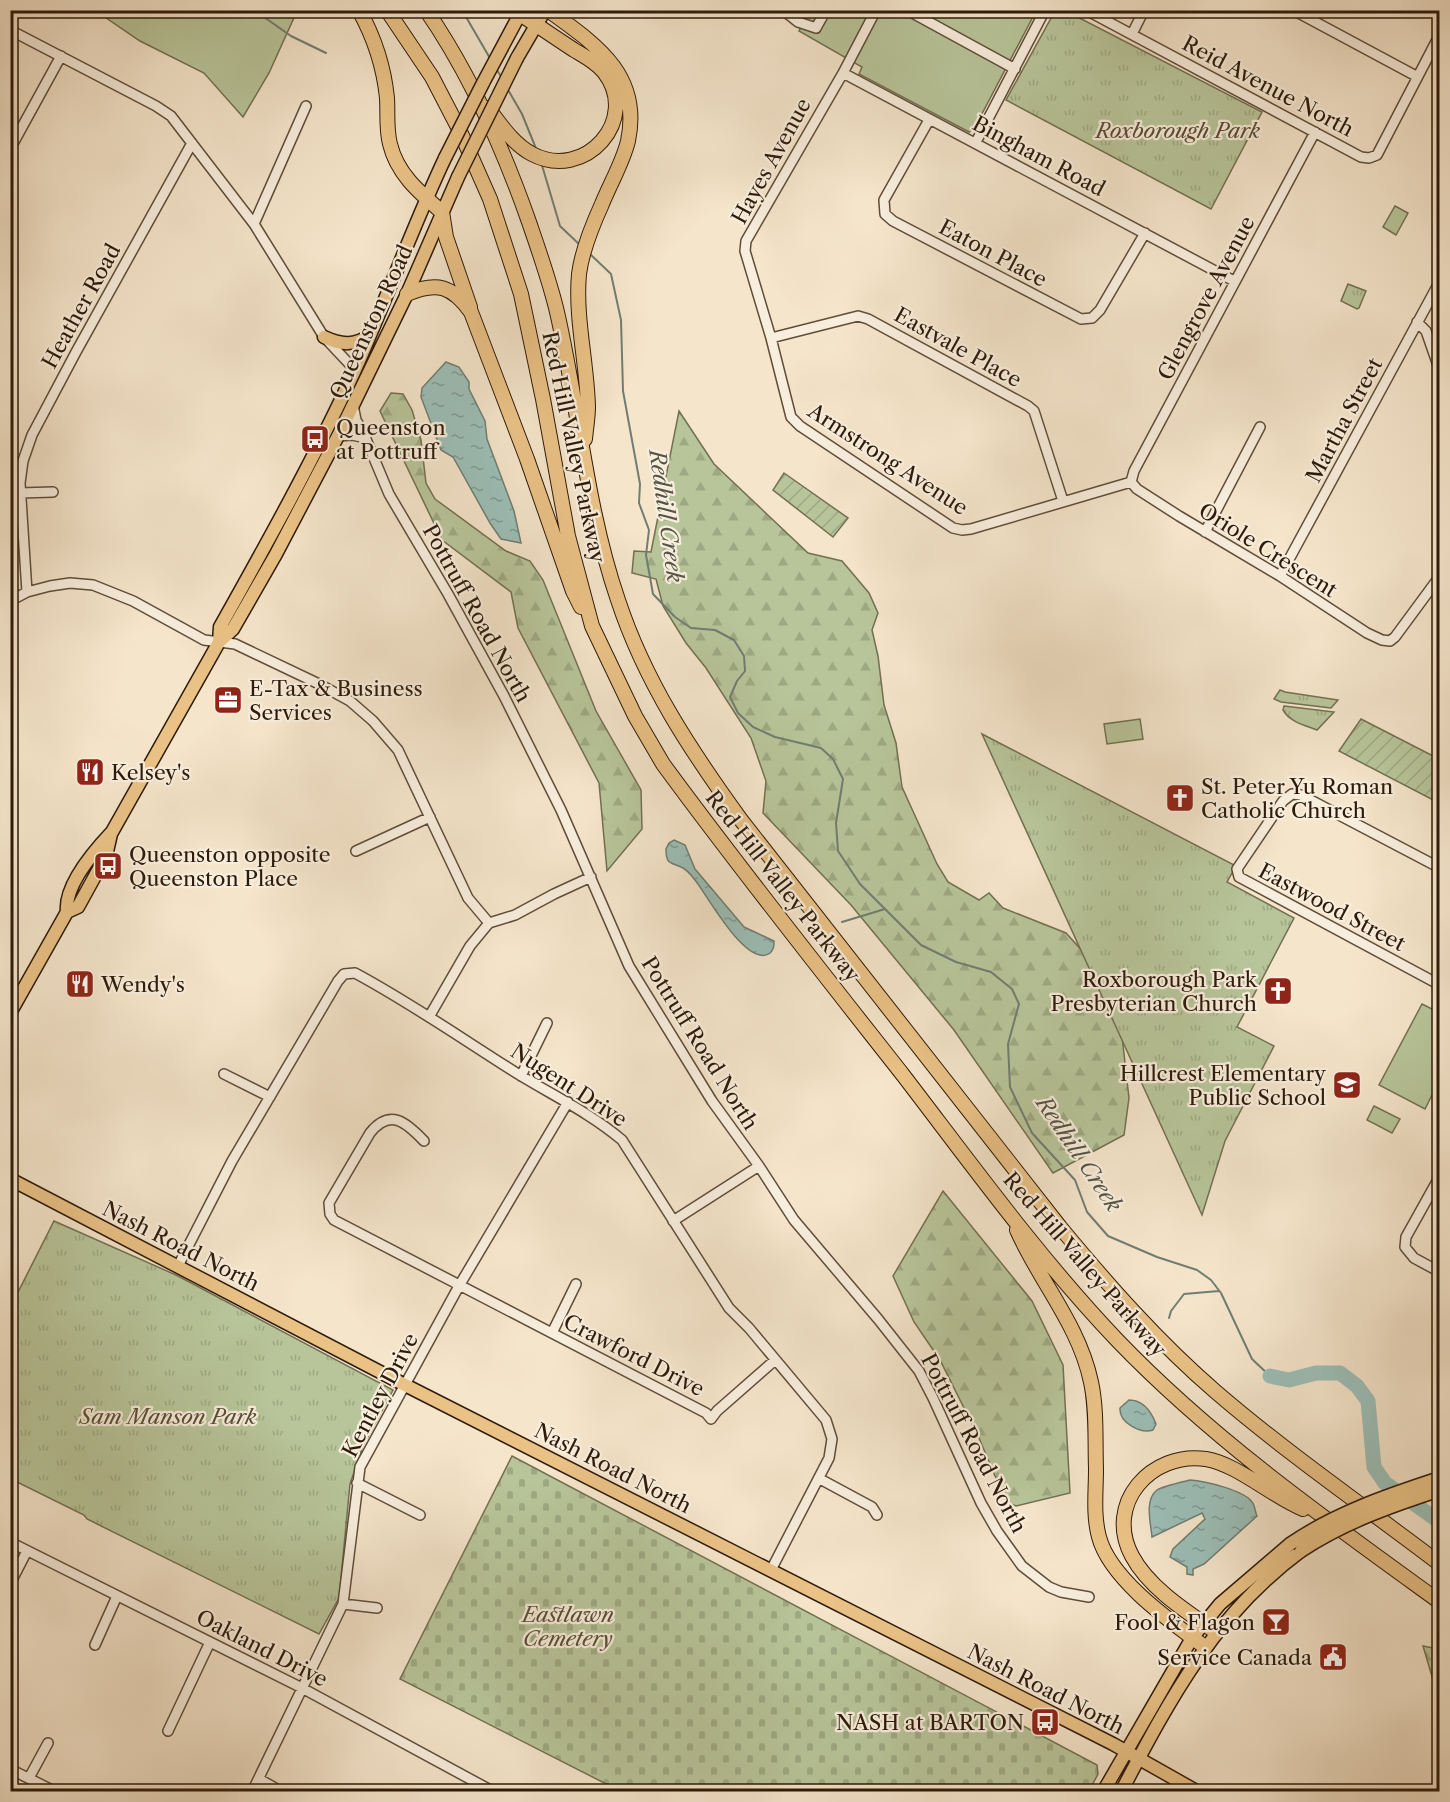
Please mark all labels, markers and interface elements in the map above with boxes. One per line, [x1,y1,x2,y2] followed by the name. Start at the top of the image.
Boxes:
[1178,30,1358,142] street label: Reid Avenue North
[726,94,816,228] street label: Hayes Avenue
[968,111,1110,202] street label: Bingham Road
[1094,118,1260,143] park label: Roxborough Park
[1152,212,1260,384] street label: Glengrove Avenue
[935,214,1051,292] street label: Eaton Place
[36,239,126,373] street label: Heather Road
[324,241,418,403] street label: Queenston Road
[890,302,1026,392] street label: Eastvale Place
[537,329,611,565] street label: Red Hill Valley Parkway
[1301,353,1388,487] street label: Martha Street
[803,397,973,520] street label: Armstrong Avenue
[336,415,446,464] place label: Queenston at Pottruff
[299,423,331,455] bus stop icon: Queenston at Pottruff
[643,446,689,585] water label: Redhill Creek
[1194,497,1342,603] street label: Oriole Crescent
[418,520,536,706] street label: Pottruff Road North
[249,676,423,725] place label: E-Tax & Business Services
[212,684,244,716] office icon: E-Tax & Business Services
[74,756,106,788] restaurant icon: Kelsey's
[111,760,190,785] place label: Kelsey's
[1201,774,1393,823] place label: St. Peter Yu Roman Catholic Church
[1164,782,1196,814] church icon: St. Peter Yu Roman Catholic Church
[701,785,866,987] street label: Red Hill Valley Parkway
[129,842,330,891] place label: Queenston opposite Queenston Place
[92,850,124,882] bus stop icon: Queenston opposite Queenston Place
[1254,858,1410,956] street label: Eastwood Street
[637,952,763,1134] street label: Pottruff Road North
[1051,967,1258,1016] place label: Roxborough Park Presbyterian Church
[64,968,96,1000] restaurant icon: Wendy's
[100,972,185,997] place label: Wendy's
[1262,975,1294,1007] church icon: Roxborough Park Presbyterian Church
[506,1038,632,1132] street label: Nugent Drive
[1120,1061,1326,1110] place label: Hillcrest Elementary Public School
[1331,1069,1363,1101] school or university icon: Hillcrest Elementary Public School
[1029,1089,1128,1218] water label: Redhill Creek
[998,1167,1172,1361] street label: Red Hill Valley Parkway
[99,1196,263,1296] street label: Nash Road North
[560,1309,708,1401] street label: Crawford Drive
[337,1329,423,1461] street label: Kentley Drive
[916,1349,1032,1537] street label: Pottruff Road North
[77,1404,257,1429] park label: Sam Manson Park
[531,1418,695,1518] street label: Nash Road North
[520,1602,614,1651] park label: Eastlawn Cemetery
[192,1604,332,1692] street label: Oakland Drive
[1260,1606,1292,1638] bar icon: Fool & Flagon
[1114,1610,1255,1635] place label: Fool & Flagon
[964,1639,1128,1739] street label: Nash Road North
[1317,1641,1349,1673] public building icon: Service Canada
[1157,1645,1313,1670] place label: Service Canada
[1029,1706,1061,1738] bus stop icon: NASH at BARTON
[836,1710,1024,1735] place label: NASH at BARTON

